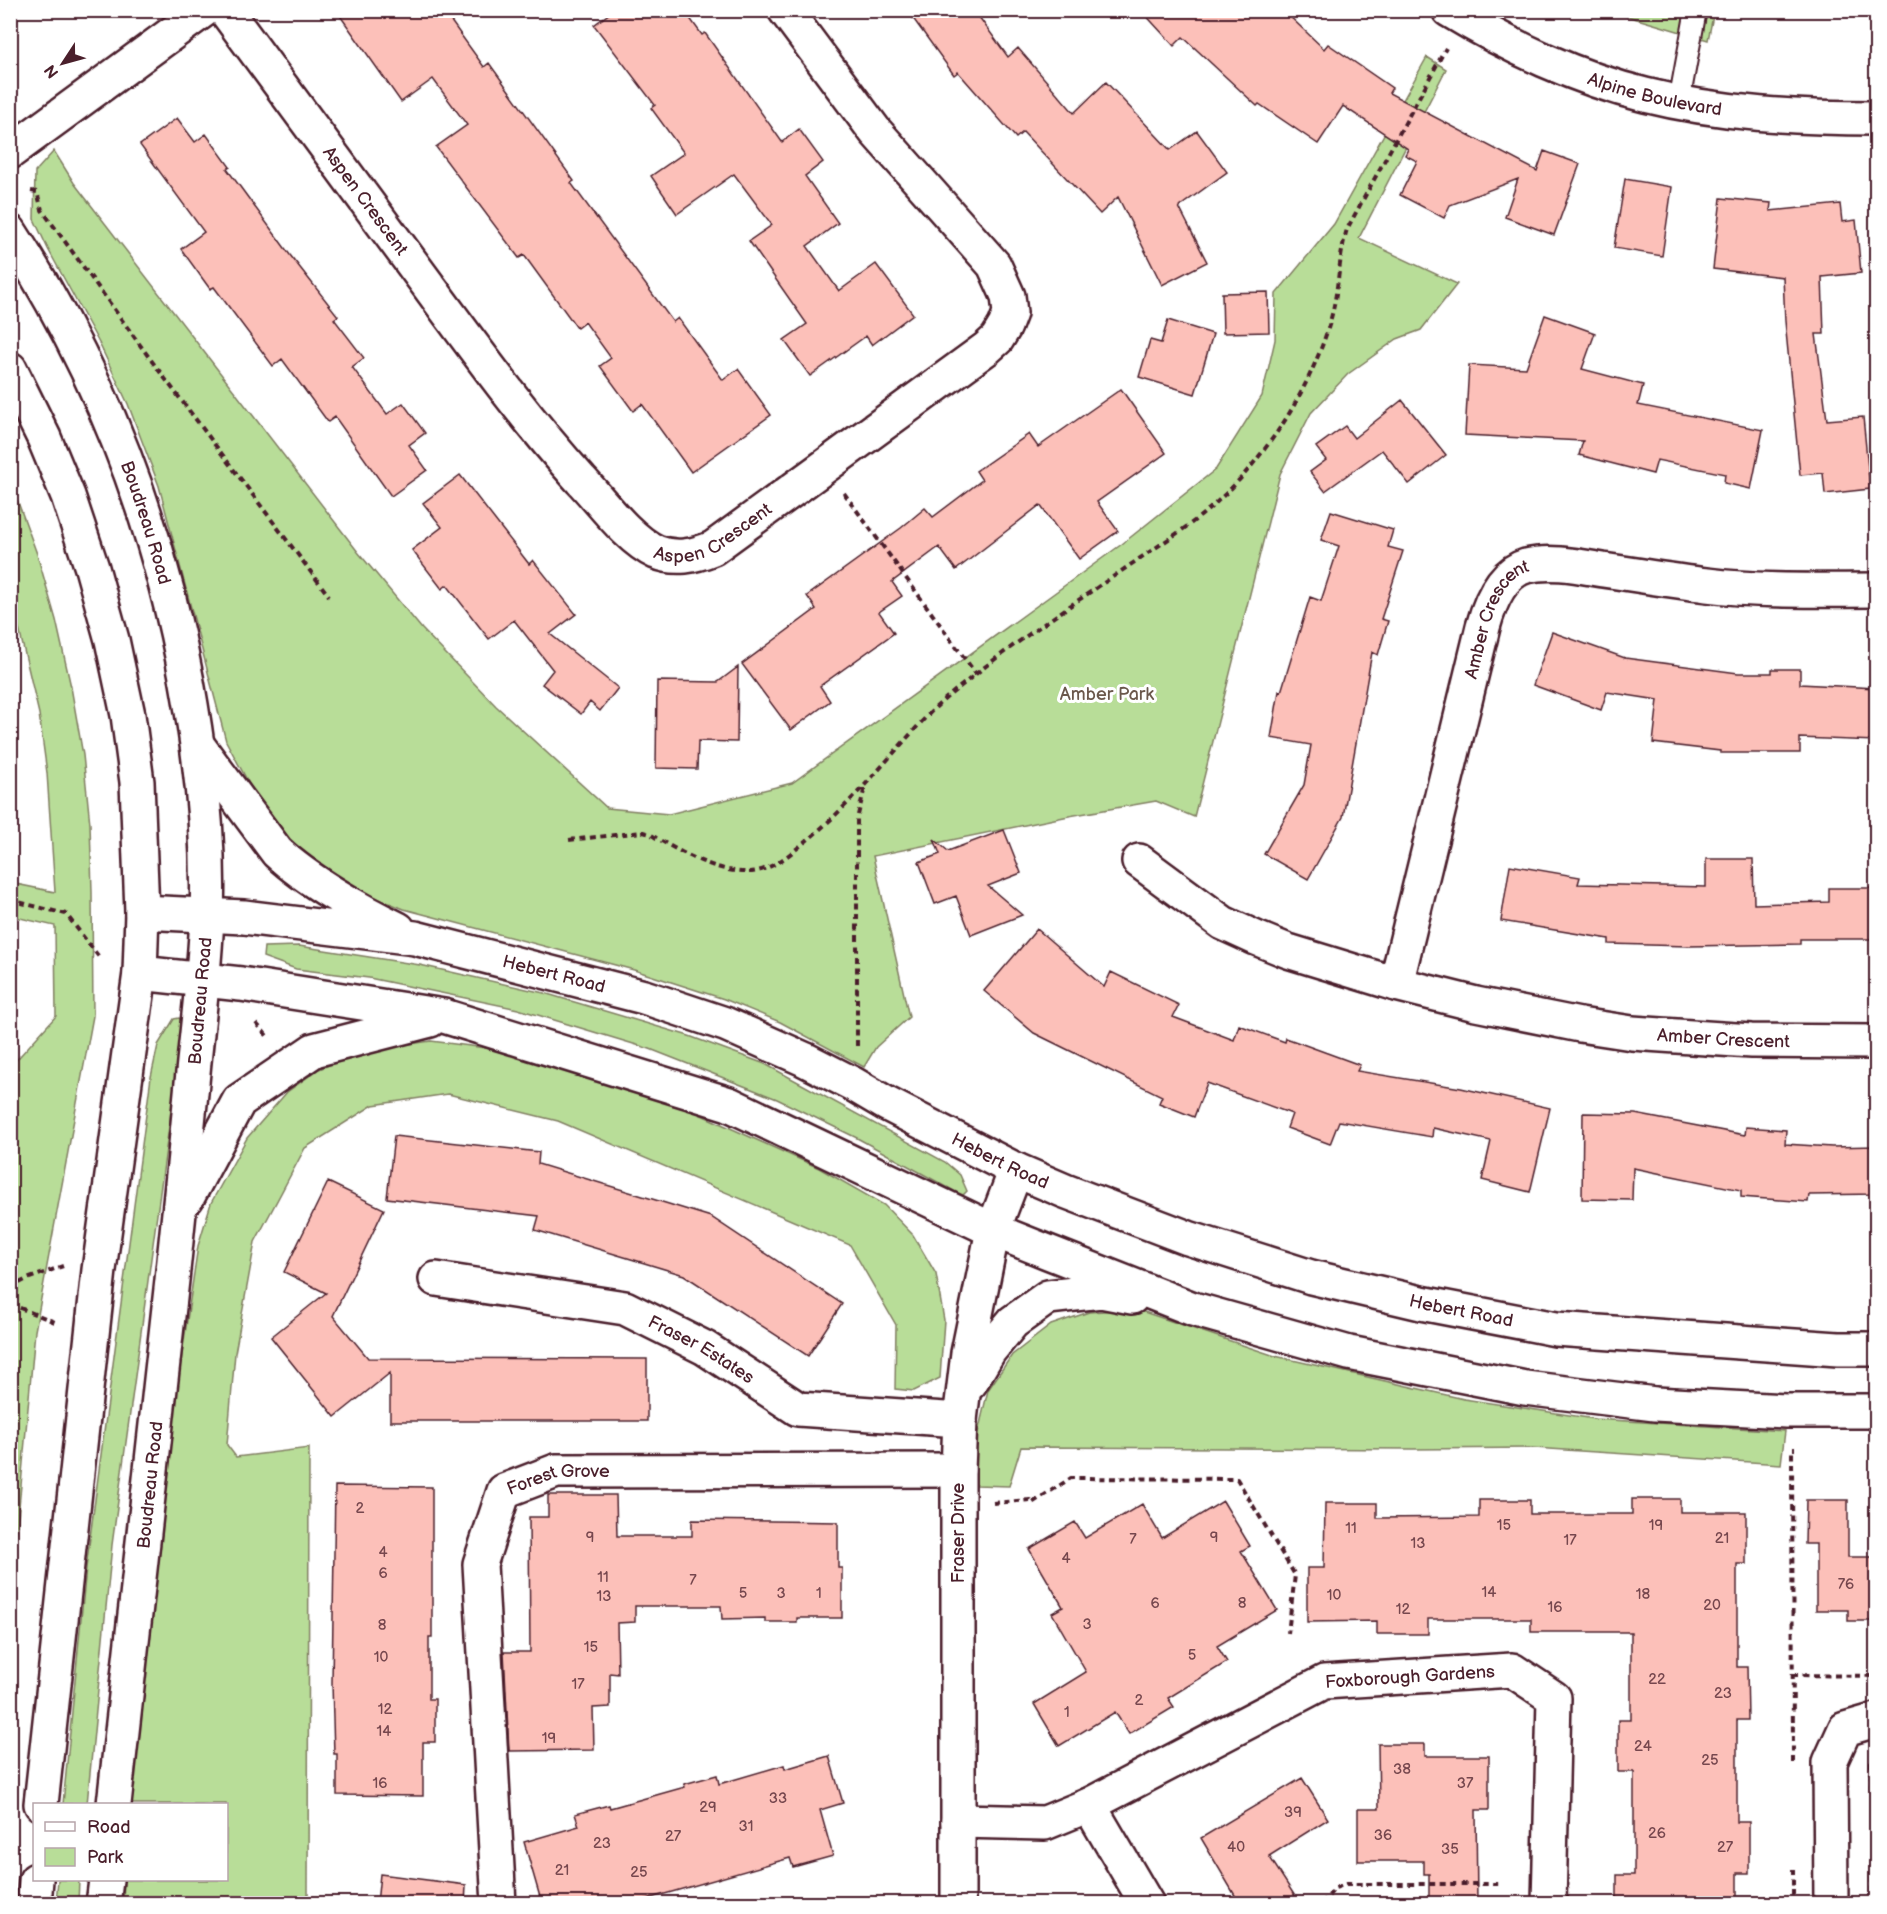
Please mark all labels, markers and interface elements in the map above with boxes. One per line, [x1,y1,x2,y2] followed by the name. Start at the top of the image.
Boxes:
[33,33,93,93] north arrow
[41,60,63,81] text: N
[1585,68,1723,120] street label: Alpine Boulevard
[318,142,413,260] street label: Aspen Crescent
[116,458,175,587] street label: Boudreau Road
[651,498,776,567] street label: Aspen Crescent
[1461,556,1532,681] street label: Amber Crescent
[1060,684,1154,705] park label: Amber Park
[184,936,217,1066] street label: Boudreau Road
[500,951,608,998] street label: Hebert Road
[1657,1025,1790,1052] street label: Amber Crescent
[948,1129,1052,1194] street label: Hebert Road
[1407,1291,1515,1332] street label: Hebert Road
[645,1311,758,1388] street label: Fraser Estates
[133,1420,168,1550] street label: Boudreau Road
[504,1461,610,1500] street label: Forest Grove
[948,1483,969,1583] street label: Fraser Drive
[356,1499,365,1518] house number: 2
[1497,1516,1511,1535] house number: 15
[1649,1516,1663,1535] house number: 19
[1345,1519,1357,1538] house number: 11
[586,1528,594,1547] house number: 9
[1210,1528,1218,1547] house number: 9
[1715,1529,1729,1548] house number: 21
[1129,1530,1137,1549] house number: 7
[1563,1531,1577,1550] house number: 17
[1410,1534,1426,1553] house number: 13
[378,1543,388,1562] house number: 4
[1061,1549,1071,1568] house number: 4
[378,1564,388,1583] house number: 6
[597,1568,609,1587] house number: 11
[689,1571,697,1590] house number: 7
[1838,1575,1854,1594] house number: 76
[1482,1583,1496,1602] house number: 14
[739,1584,747,1603] house number: 5
[776,1584,786,1603] house number: 3
[816,1584,822,1603] house number: 1
[1636,1585,1651,1604] house number: 18
[1327,1586,1341,1605] house number: 10
[596,1587,612,1606] house number: 13
[1150,1594,1160,1613] house number: 6
[1238,1594,1247,1613] house number: 8
[1703,1596,1721,1615] house number: 20
[1548,1598,1562,1617] house number: 16
[1396,1600,1410,1619] house number: 12
[1082,1615,1092,1634] house number: 3
[378,1616,387,1635] house number: 8
[584,1638,598,1657] house number: 15
[1188,1646,1196,1665] house number: 5
[374,1648,388,1667] house number: 10
[1325,1661,1496,1693] street label: Foxborough Gardens
[1648,1670,1666,1689] house number: 22
[571,1675,585,1694] house number: 17
[1714,1684,1732,1703] house number: 23
[1135,1691,1144,1710] house number: 2
[378,1700,392,1719] house number: 12
[1064,1703,1070,1722] house number: 1
[377,1722,391,1741] house number: 14
[542,1729,556,1748] house number: 19
[1634,1737,1652,1756] house number: 24
[1701,1751,1719,1770] house number: 25
[1393,1760,1411,1779] house number: 38
[373,1774,387,1793] house number: 16
[1457,1774,1474,1793] house number: 37
[769,1789,787,1808] house number: 33
[699,1798,717,1817] house number: 29
[33,1803,228,1881] legend
[1284,1803,1302,1822] house number: 39
[87,1817,131,1838] text: Road
[738,1817,754,1836] house number: 31
[1648,1824,1666,1843] house number: 26
[1374,1826,1392,1845] house number: 36
[665,1827,682,1846] house number: 27
[593,1834,611,1853] house number: 23
[1227,1838,1245,1857] house number: 40
[1717,1838,1734,1857] house number: 27
[1441,1840,1459,1859] house number: 35
[87,1847,123,1868] text: Park
[555,1861,569,1880] house number: 21
[630,1863,648,1882] house number: 25

